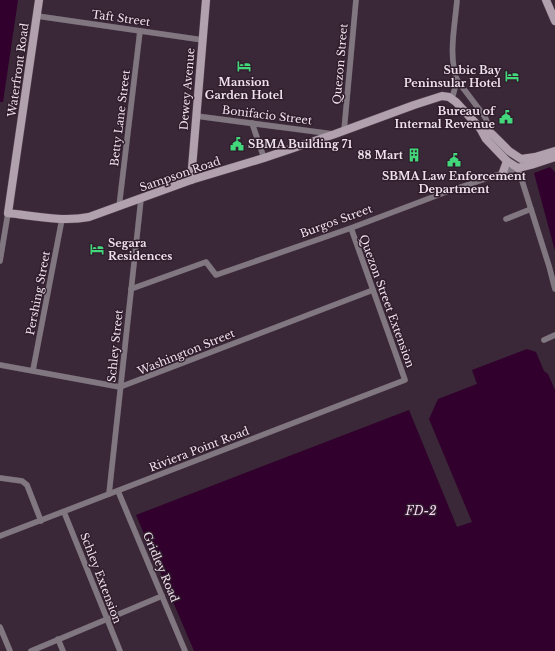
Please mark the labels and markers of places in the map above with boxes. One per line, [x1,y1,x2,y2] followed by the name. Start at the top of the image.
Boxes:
[236,58,252,74] hotel icon: Mansion Garden Hotel
[404,63,502,90] place label: Subic Bay Peninsular Hotel
[504,68,520,84] hotel icon: Subic Bay Peninsular Hotel
[205,75,283,102] place label: Mansion Garden Hotel
[395,104,496,131] place label: Bureau of Internal Revenue
[498,109,514,125] public building icon: Bureau of Internal Revenue
[229,136,245,152] public building icon: SBMA Building 71
[248,137,352,151] place label: SBMA Building 71
[406,147,422,163] building icon: 88 Mart
[358,148,404,162] place label: 88 Mart
[446,152,462,168] public building icon: SBMA Law Enforcement Department
[382,169,527,196] place label: SBMA Law Enforcement Department
[108,236,172,263] place label: Segara Residences
[89,241,105,257] hotel icon: Segara Residences

